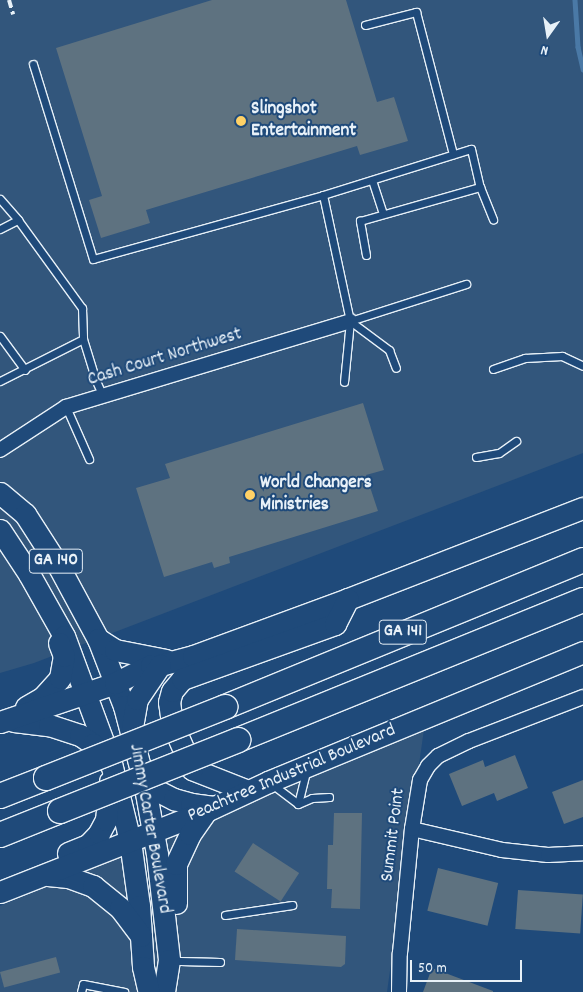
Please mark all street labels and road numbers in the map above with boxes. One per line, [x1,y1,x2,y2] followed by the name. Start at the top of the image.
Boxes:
[85,324,245,392] street label: Cash Court Northwest
[28,546,84,576] road number: GA 140
[378,616,428,648] road number: GA 141
[185,720,399,828] street label: Peachtree Industrial Boulevard
[123,742,175,916] street label: Jimmy Carter Boulevard
[377,787,411,883] street label: Summit Point

